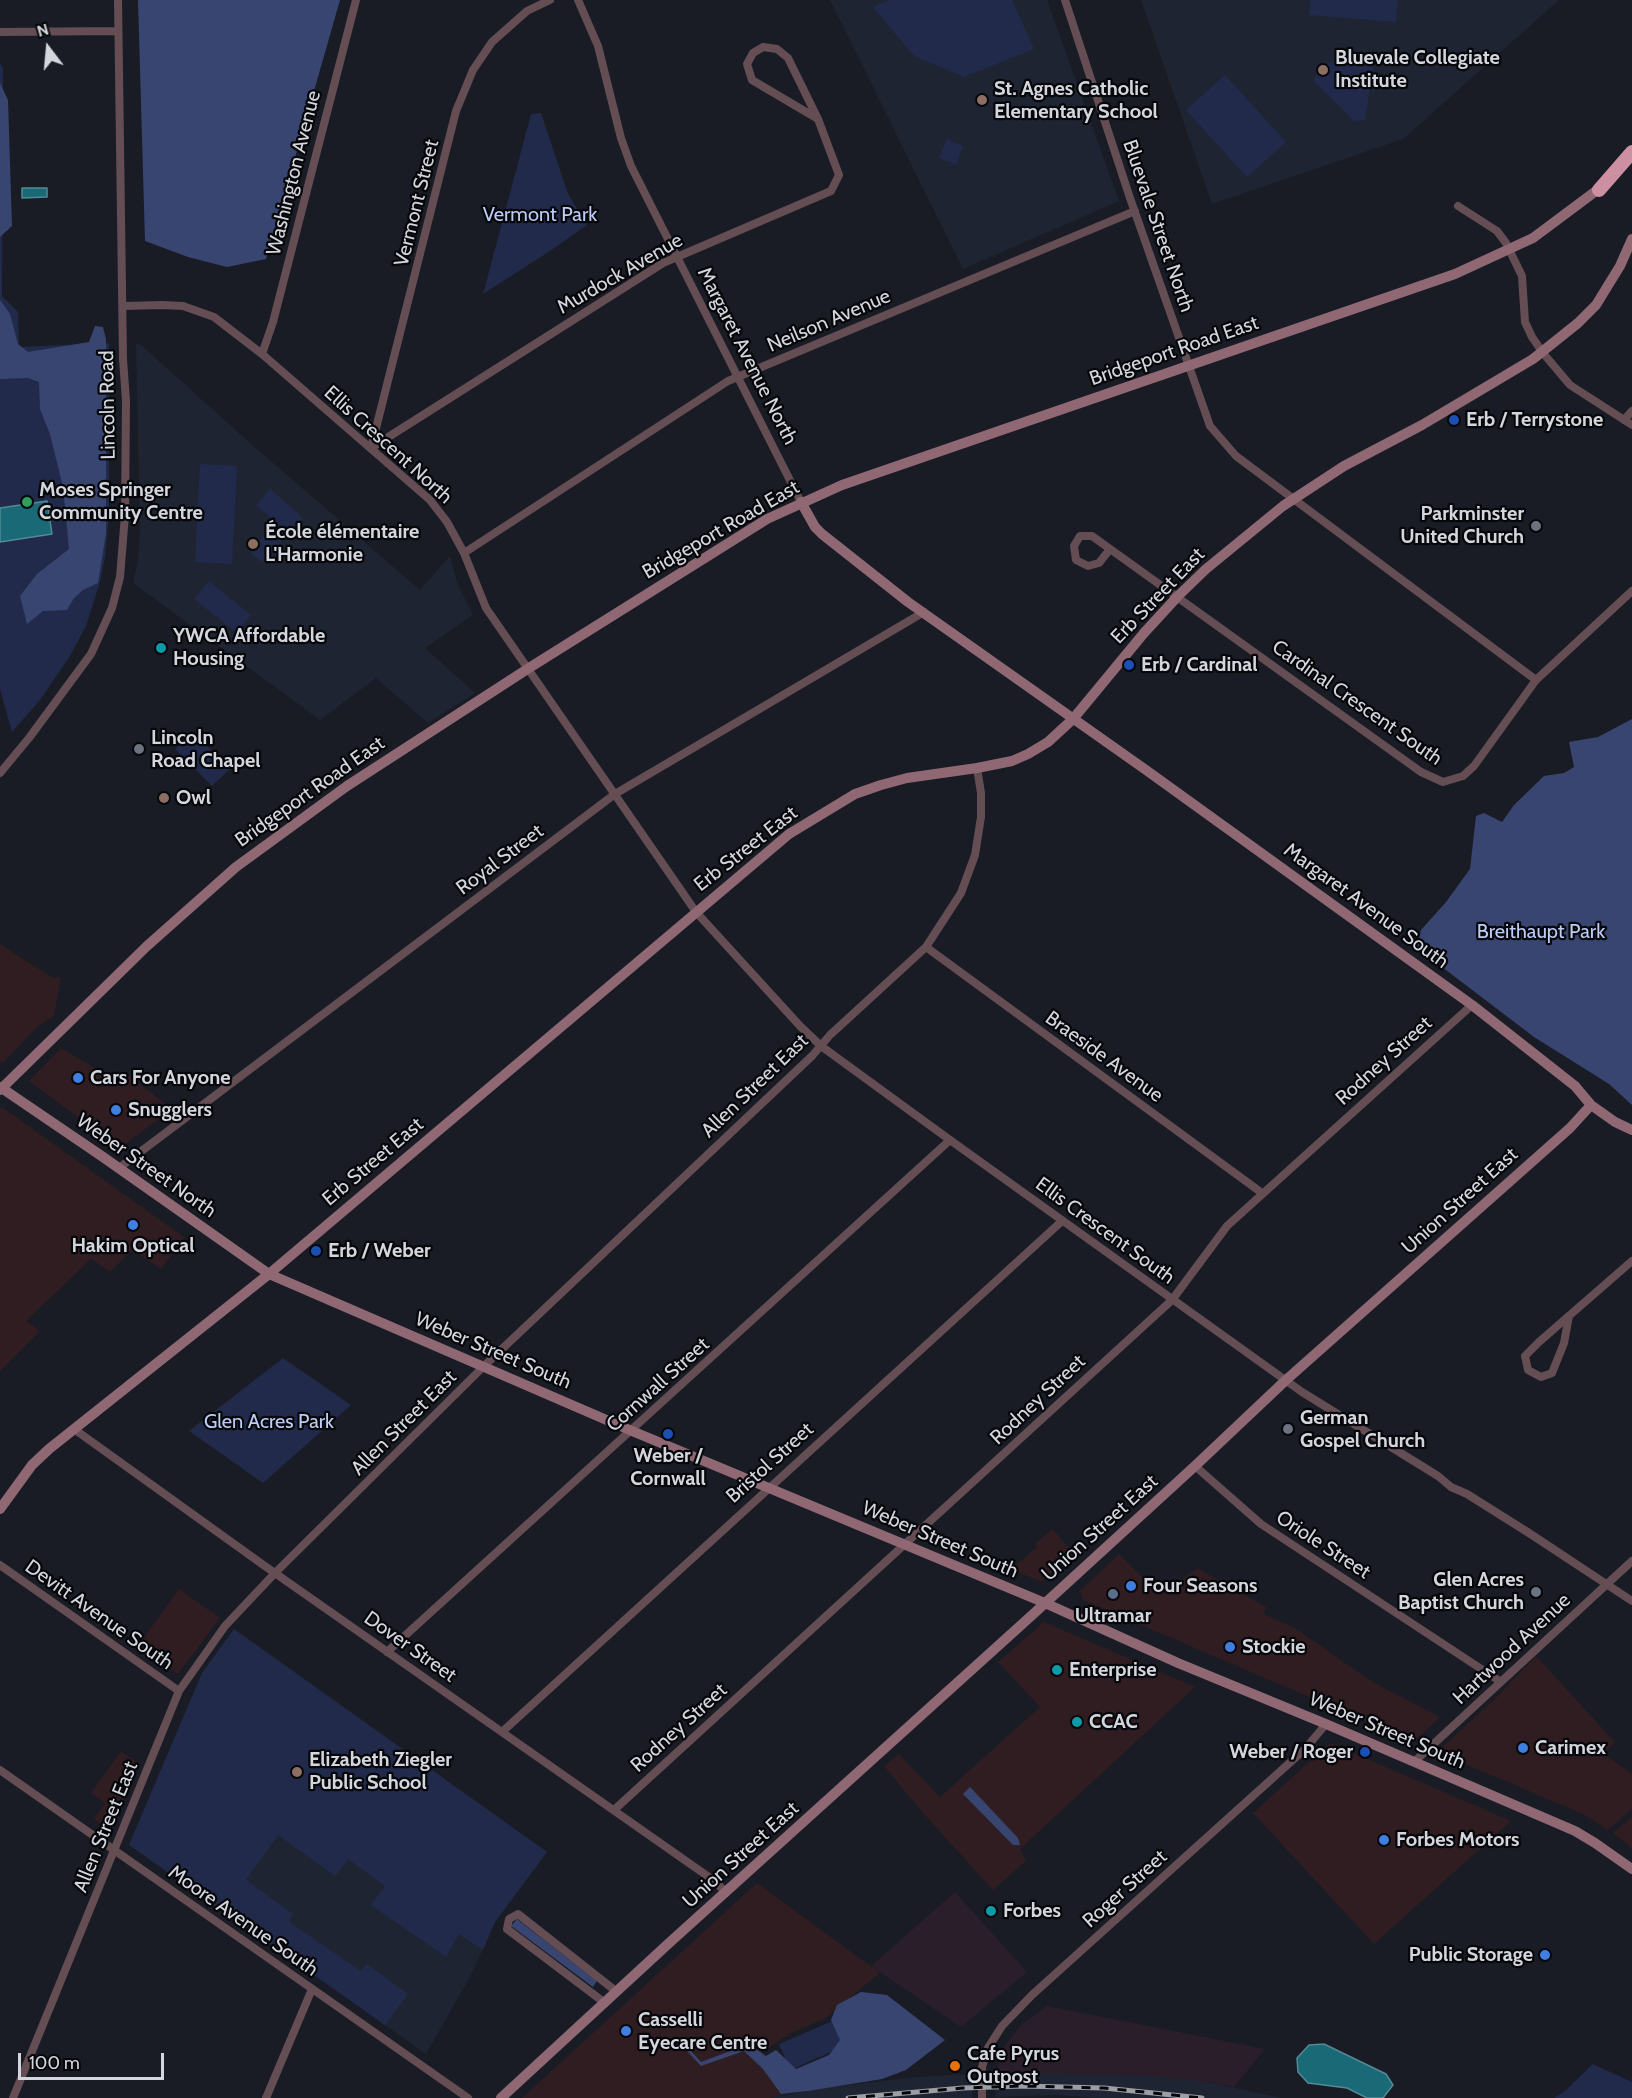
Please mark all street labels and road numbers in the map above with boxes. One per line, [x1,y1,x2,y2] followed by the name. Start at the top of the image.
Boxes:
[262,88,326,258] street label: Washington Avenue
[390,137,444,269] street label: Vermont Street
[1117,137,1199,315] street label: Bluevale Street North
[553,228,687,320] street label: Murdock Avenue
[692,263,802,449] street label: Margaret Avenue North
[764,284,894,358] street label: Neilson Avenue
[1086,311,1262,391] street label: Bridgeport Road East
[95,350,121,460] street label: Lincoln Road
[319,381,457,509] street label: Ellis Crescent North
[638,475,804,585] street label: Bridgeport Road East
[1106,543,1210,649] street label: Erb Street East
[1267,635,1447,771] street label: Cardinal Crescent South
[231,731,389,853] street label: Bridgeport Road East
[690,801,802,897] street label: Erb Street East
[452,820,548,900] street label: Royal Street
[1279,838,1453,974] street label: Margaret Avenue South
[1040,1006,1168,1108] street label: Braeside Avenue
[1331,1012,1437,1110] street label: Rodney Street
[697,1029,813,1143] street label: Allen Street East
[71,1109,221,1223] street label: Weber Street North
[318,1113,428,1211] street label: Erb Street East
[1397,1143,1523,1259] street label: Union Street East
[1031,1172,1179,1290] street label: Ellis Crescent South
[411,1307,575,1395] street label: Weber Street South
[602,1333,714,1437] street label: Cornwall Street
[986,1350,1090,1450] street label: Rodney Street
[346,1365,462,1481] street label: Allen Street East
[721,1418,819,1508] street label: Bristol Street
[1037,1470,1163,1586] street label: Union Street East
[858,1496,1022,1584] street label: Weber Street South
[1271,1506,1375,1584] street label: Oriole Street
[20,1555,178,1675] street label: Devitt Avenue South
[1448,1588,1576,1710] street label: Hartwood Avenue
[359,1606,461,1688] street label: Dover Street
[626,1679,732,1777] street label: Rodney Street
[1305,1687,1469,1775] street label: Weber Street South
[69,1758,143,1896] street label: Allen Street East
[678,1797,804,1913] street label: Union Street East
[1078,1845,1172,1933] street label: Roger Street
[163,1860,323,1982] street label: Moore Avenue South

